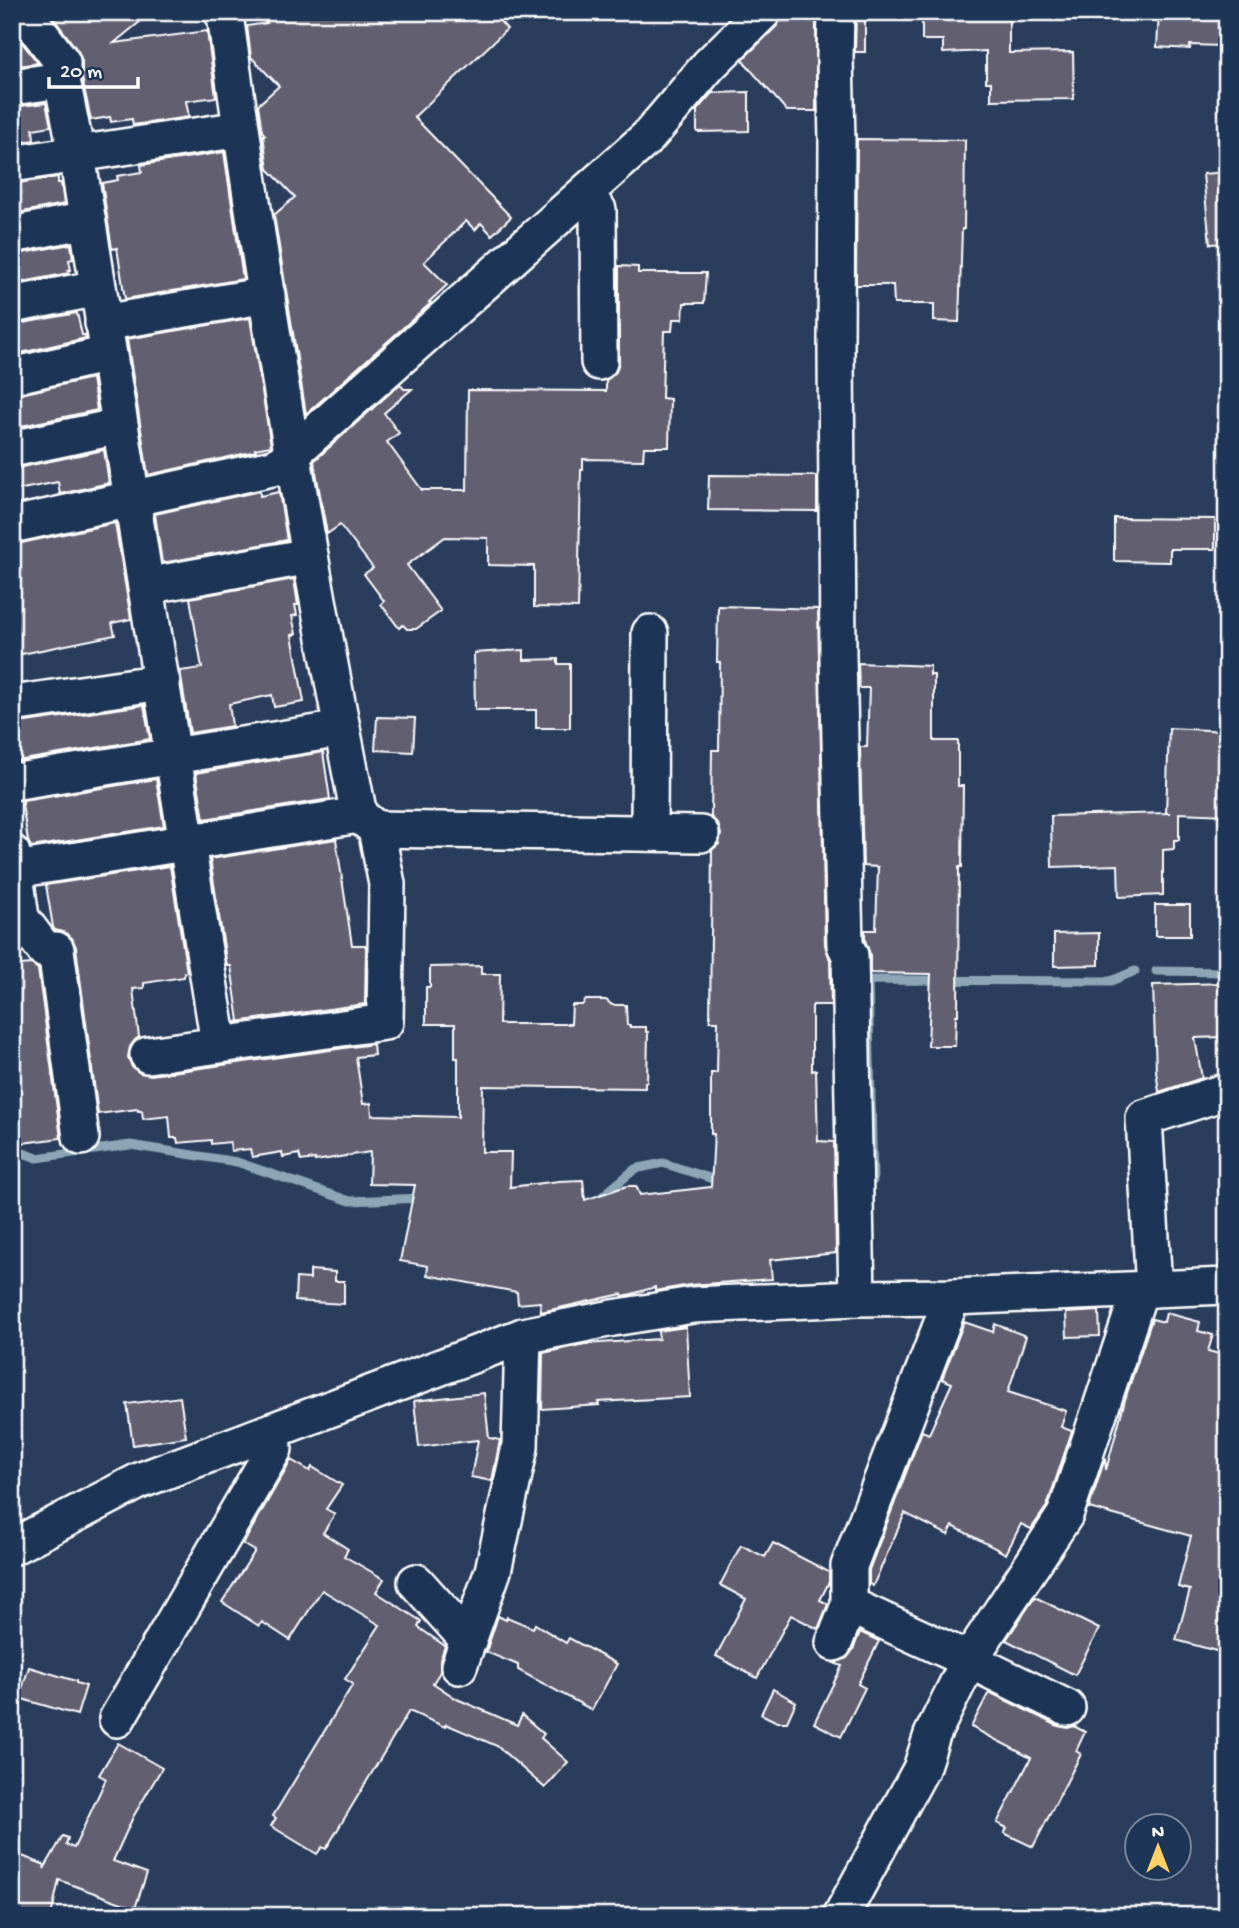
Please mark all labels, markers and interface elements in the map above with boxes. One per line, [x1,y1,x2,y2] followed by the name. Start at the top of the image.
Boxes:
[49,46,138,90] scale bar
[60,61,102,86] text: 20 m
[1124,1812,1194,1882] north arrow
[1152,1822,1164,1845] text: N

